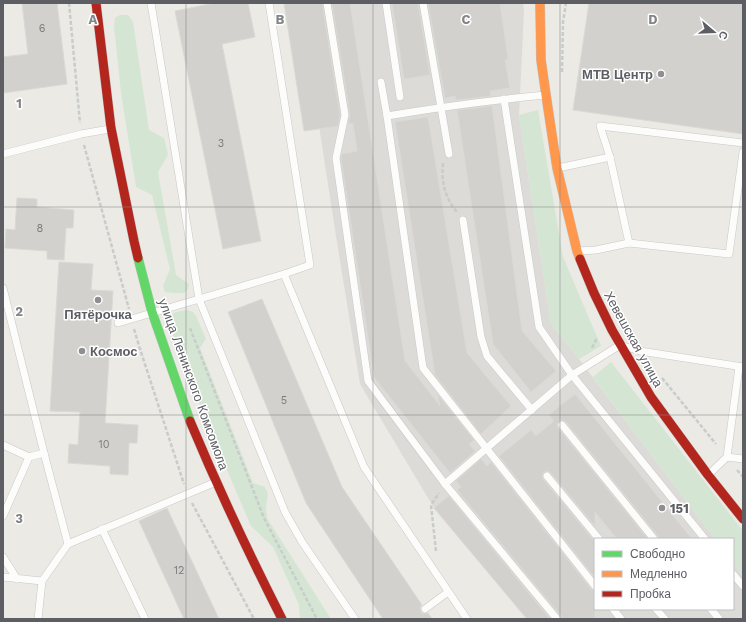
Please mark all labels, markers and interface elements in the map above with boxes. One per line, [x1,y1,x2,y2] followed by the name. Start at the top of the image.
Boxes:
[89,12,98,27] text: A
[276,12,285,27] text: B
[462,12,471,27] text: C
[648,12,658,27] text: D
[694,12,734,52] north arrow
[39,22,46,35] house number: 6
[716,29,730,41] text: С
[582,67,653,82] place label: МТВ Центр
[656,69,666,79] marker: МТВ Центр
[16,96,22,111] text: 1
[218,137,224,150] house number: 3
[37,222,44,235] house number: 8
[601,289,666,390] street label: Хевешская улица
[93,295,103,305] marker: Пятёрочка
[155,296,232,473] street label: улица Ленинского Комсомола
[15,304,23,319] text: 2
[64,307,132,322] place label: Пятёрочка
[90,344,137,359] place label: Космос
[77,346,87,356] marker: Космос
[281,394,287,407] house number: 5
[98,438,110,451] house number: 10
[670,501,689,516] place label: 151
[657,503,667,513] marker: 151
[15,511,23,526] text: 3
[594,538,734,610] legend
[630,547,685,561] text: Свободно
[174,564,184,577] house number: 12
[630,567,687,581] text: Медленно
[630,587,671,601] text: Пробка

